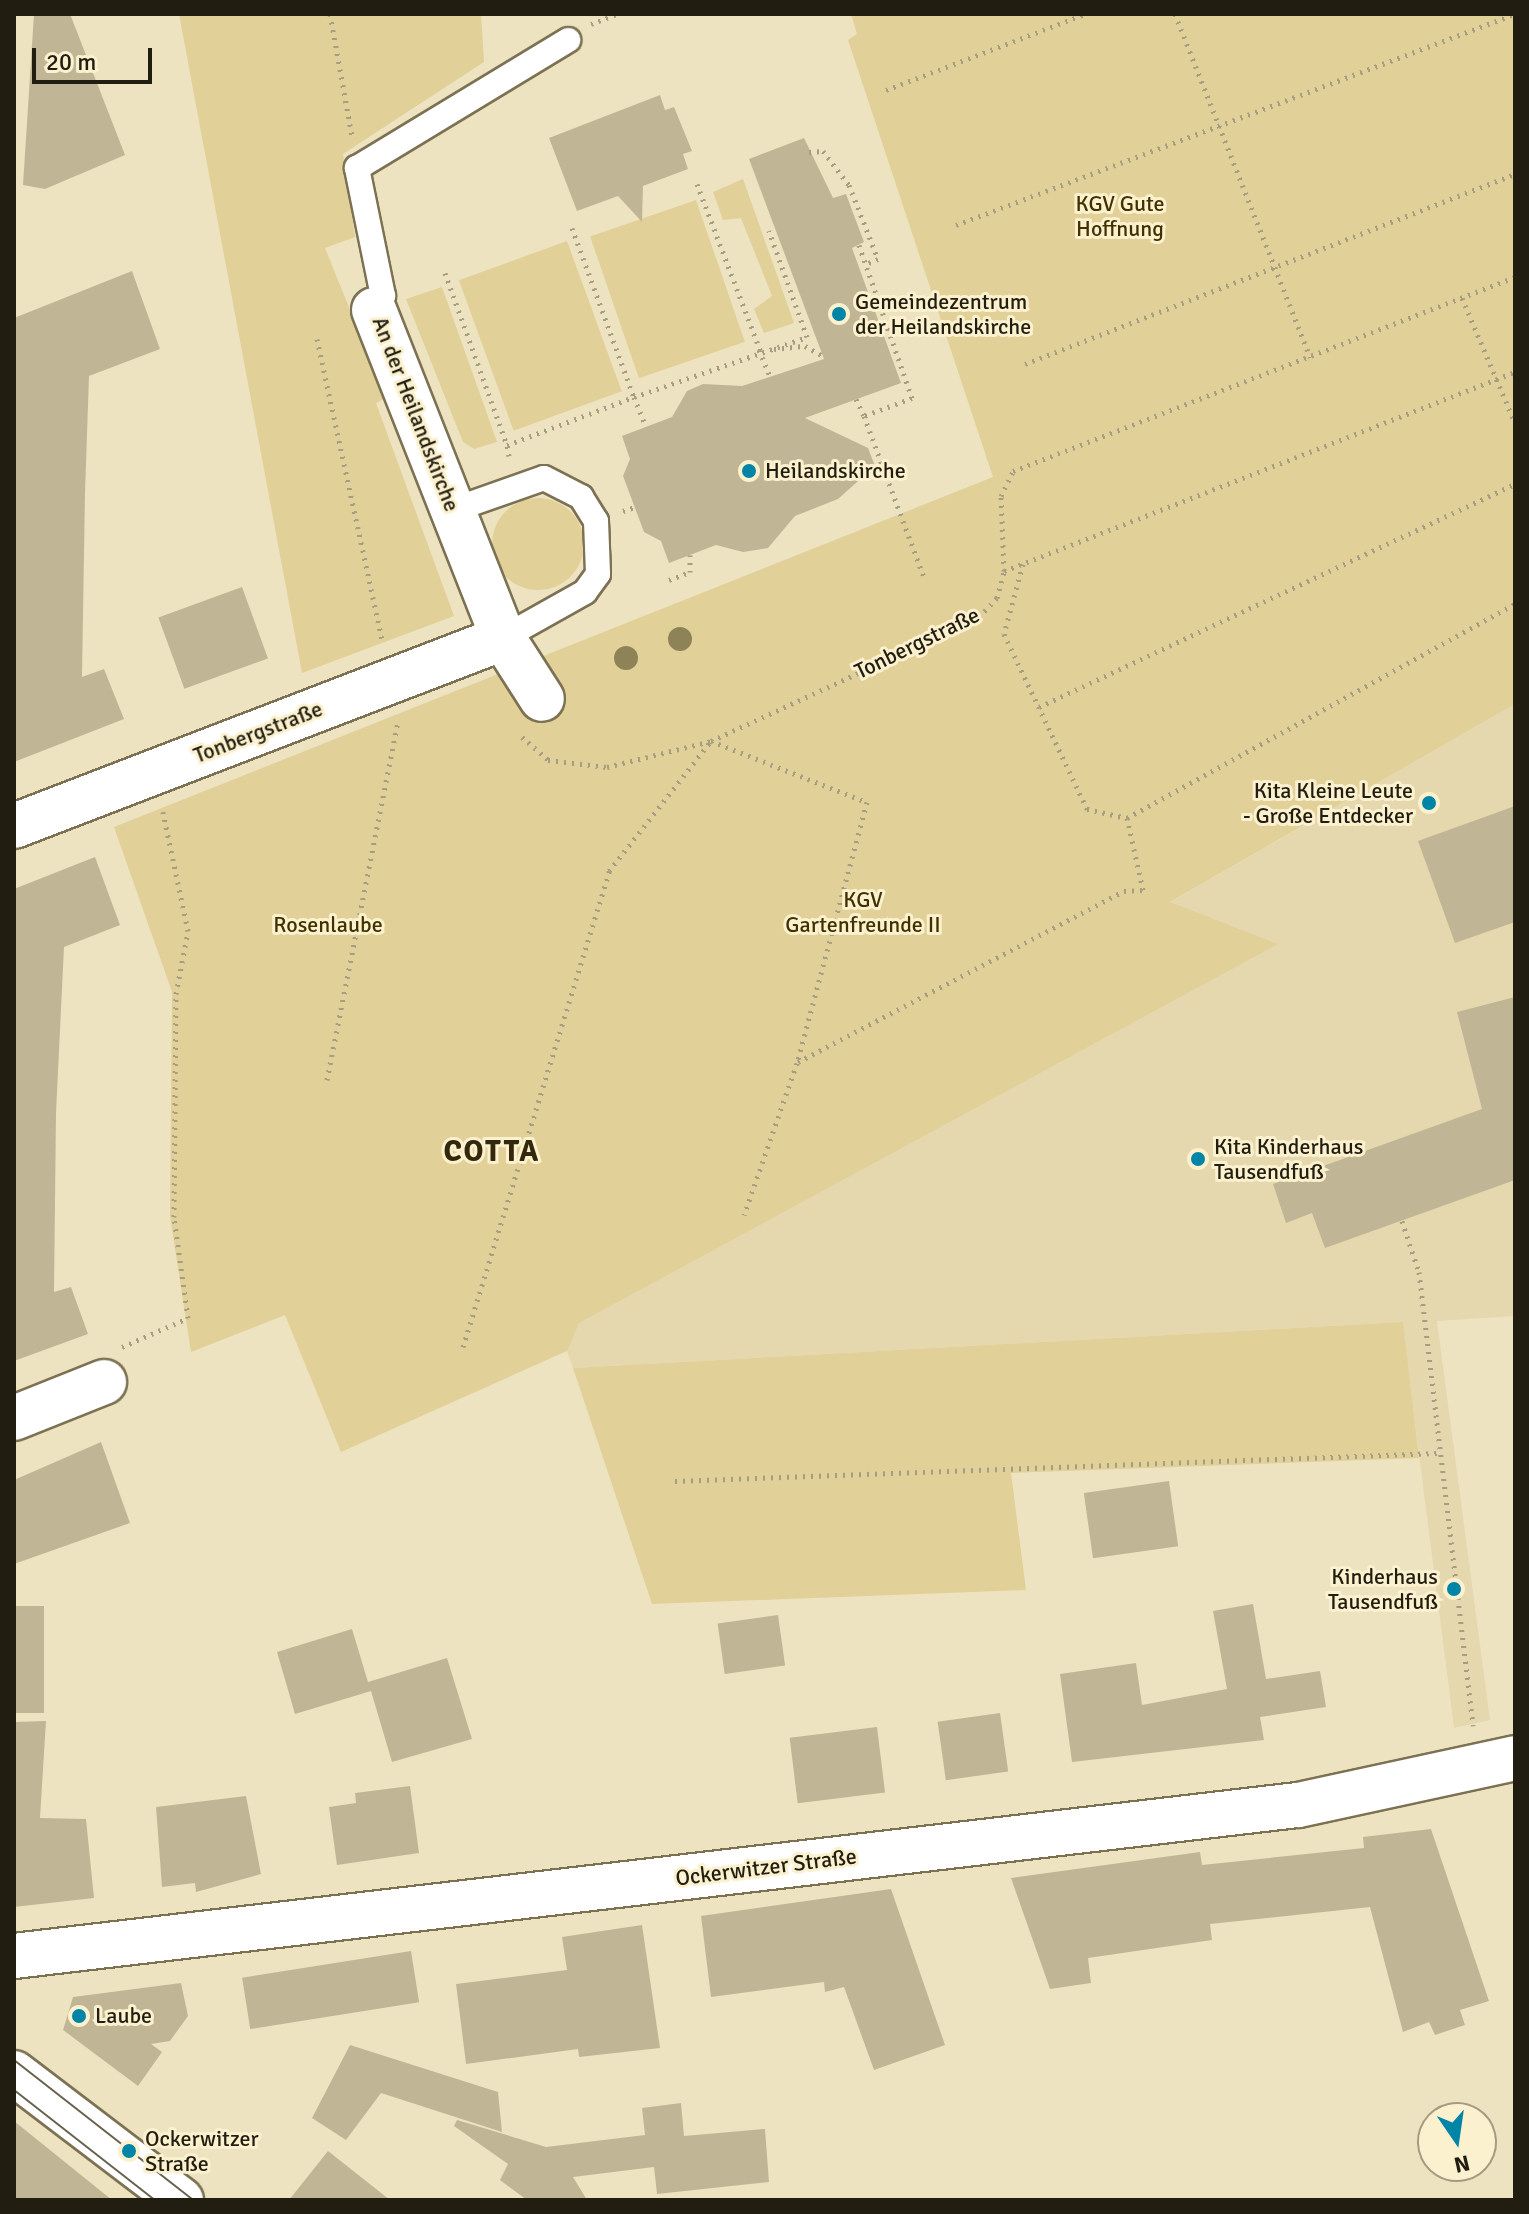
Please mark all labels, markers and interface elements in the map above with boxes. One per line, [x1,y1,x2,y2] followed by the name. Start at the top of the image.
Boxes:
[36,32,156,82] scale bar
[46,47,96,77] text: 20 m
[1076,190,1164,242] park label: KGV Gute Hoffnung
[855,288,1031,340] place label: Gemeindezentrum der Heilandskirche
[830,305,848,323] marker: Gemeindezentrum der Heilandskirche
[367,313,465,515] street label: An der Heilandskirche
[765,458,906,484] place label: Heilandskirche
[740,462,758,480] marker: Heilandskirche
[850,601,984,685] street label: Tonbergstraße
[190,695,326,769] street label: Tonbergstraße
[1243,777,1413,828] place label: Kita Kleine Leute - Große Entdecker
[1420,794,1438,812] marker: Kita Kleine Leute - Große Entdecker
[785,886,941,938] park label: KGV Gartenfreunde II
[273,912,383,938] park label: Rosenlaube
[1214,1133,1363,1184] place label: Kita Kinderhaus Tausendfuß
[444,1134,540,1170] district label: COTTA
[1189,1150,1207,1168] marker: Kita Kinderhaus Tausendfuß
[1328,1563,1438,1614] place label: Kinderhaus Tausendfuß
[1445,1580,1463,1598] marker: Kinderhaus Tausendfuß
[674,1843,858,1891] street label: Ockerwitzer Straße
[95,2003,152,2029] place label: Laube
[70,2007,88,2025] marker: Laube
[1417,2102,1497,2182] north arrow
[145,2125,259,2176] place label: Ockerwitzer Straße
[120,2142,138,2160] marker: Ockerwitzer Straße
[1452,2149,1473,2179] text: N

